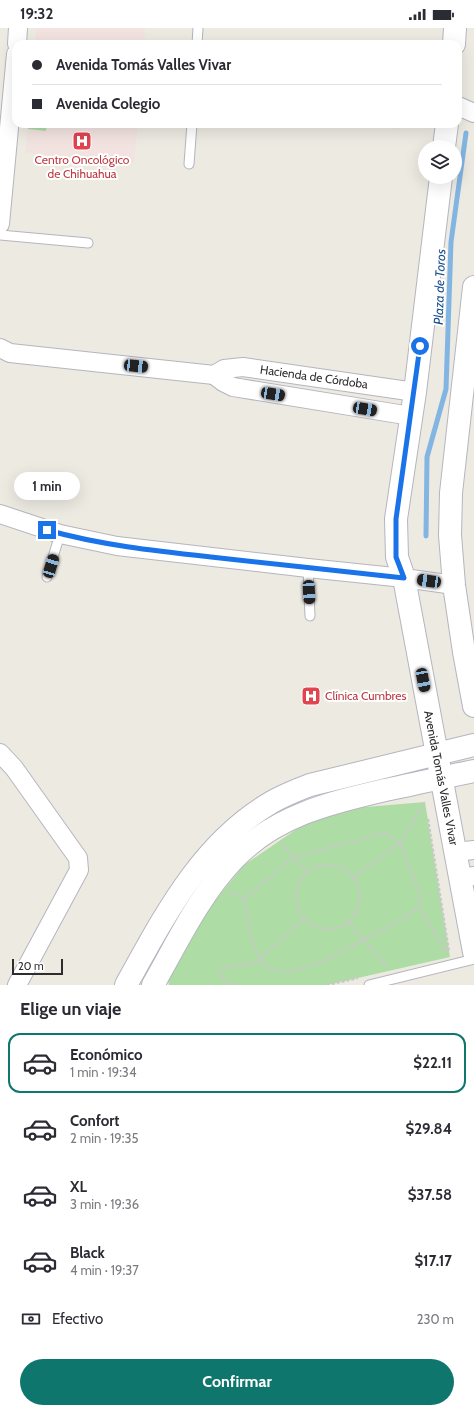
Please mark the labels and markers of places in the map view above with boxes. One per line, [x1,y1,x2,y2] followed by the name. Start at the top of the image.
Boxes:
[71,130,93,152] hospital icon: Centro Oncológico de Chihuahua
[35,152,130,181] place label: Centro Oncológico de Chihuahua
[300,685,322,707] hospital icon: Clínica Cumbres
[325,688,406,703] place label: Clínica Cumbres

